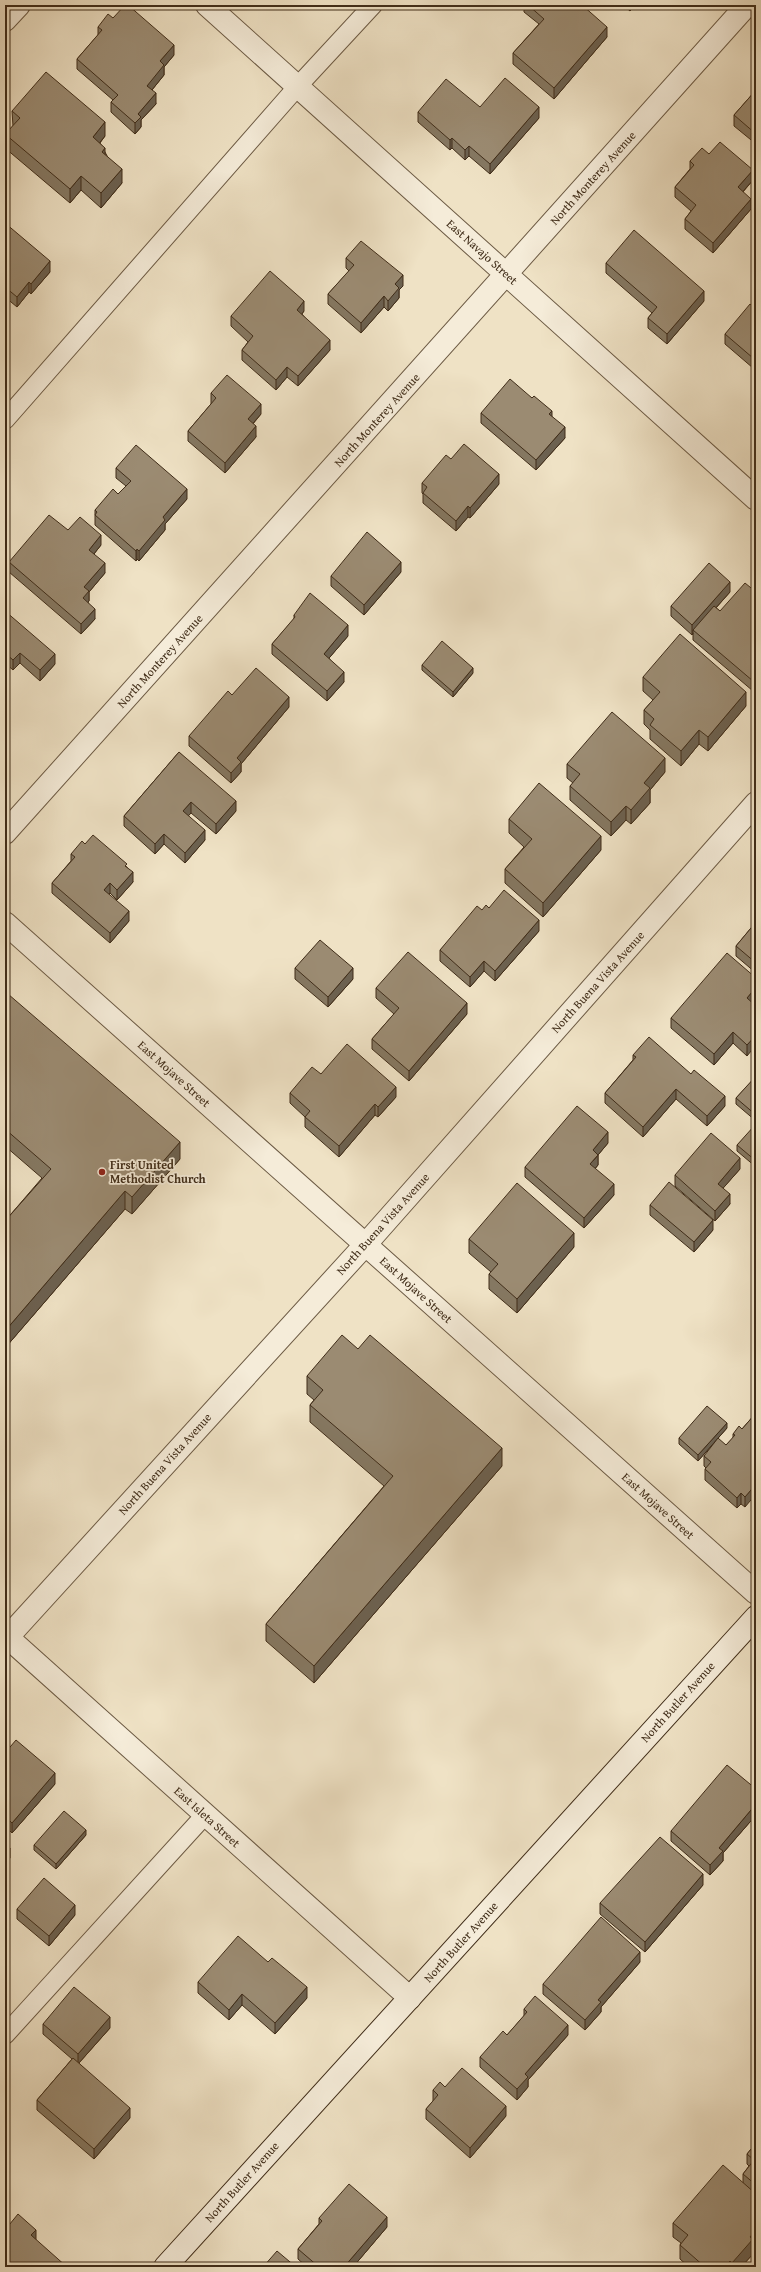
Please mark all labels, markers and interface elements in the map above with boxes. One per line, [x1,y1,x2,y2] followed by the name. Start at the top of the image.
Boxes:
[546,127,640,228] street label: North Monterey Avenue
[443,215,522,289] street label: East Navajo Street
[330,369,424,470] street label: North Monterey Avenue
[113,610,207,711] street label: North Monterey Avenue
[547,927,648,1036] street label: North Buena Vista Avenue
[134,1036,215,1111] street label: East Mojave Street
[110,1156,206,1187] place label: First United Methodist Church
[97,1167,107,1177] marker: First United Methodist Church
[332,1169,433,1278] street label: North Buena Vista Avenue
[376,1252,457,1327] street label: East Mojave Street
[114,1409,215,1518] street label: North Buena Vista Avenue
[618,1468,699,1543] street label: East Mojave Street
[637,1657,719,1746] street label: North Butler Avenue
[171,1782,245,1851] street label: East Isleta Street
[420,1897,502,1986] street label: North Butler Avenue
[201,2137,283,2226] street label: North Butler Avenue

